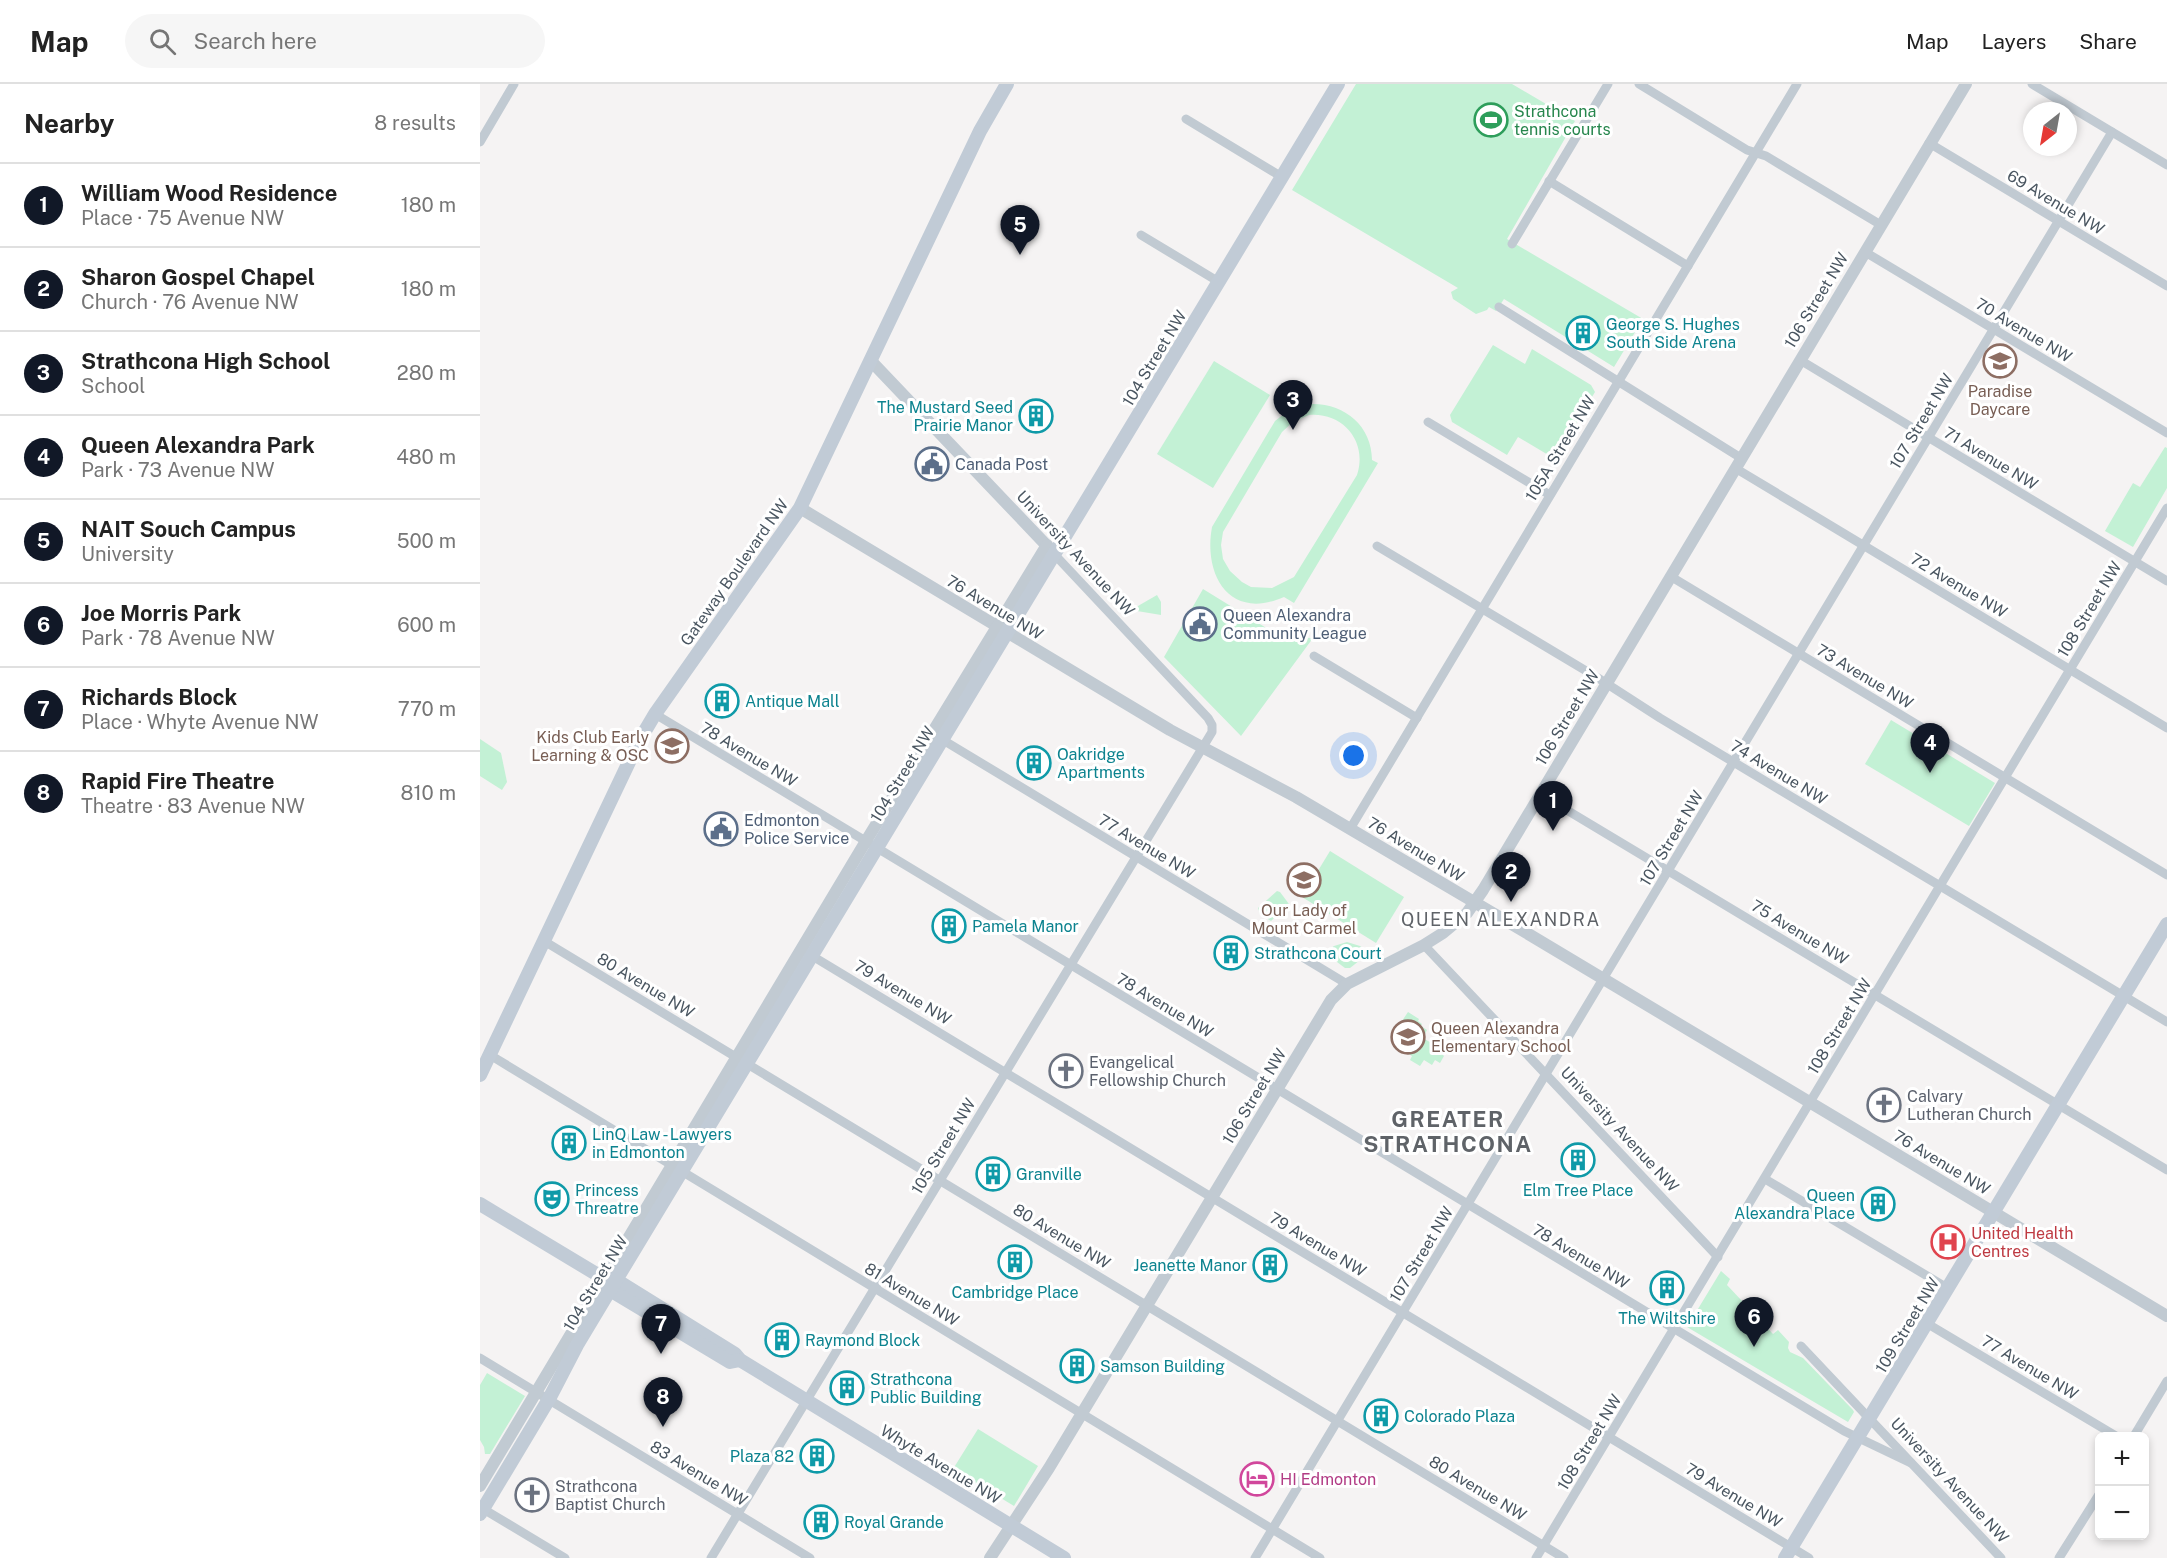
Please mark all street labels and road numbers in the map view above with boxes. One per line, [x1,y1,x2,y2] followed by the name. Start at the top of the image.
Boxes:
[2004,166,2108,239] street label: 69 Avenue NW
[1780,249,1852,351] street label: 106 Street NW
[1972,294,2075,367] street label: 70 Avenue NW
[1118,307,1190,410] street label: 104 Street NW
[1886,370,1957,472] street label: 107 Street NW
[1521,392,1599,504] street label: 105A Street NW
[1940,423,2041,494] street label: 71 Avenue NW
[1013,487,1139,620] street label: University Avenue NW
[677,495,792,649] street label: Gateway Boulevard NW
[1907,549,2010,622] street label: 72 Avenue NW
[2053,558,2125,661] street label: 108 Street NW
[943,571,1046,644] street label: 76 Avenue NW
[1813,640,1916,713] street label: 73 Avenue NW
[1531,666,1603,768] street label: 106 Street NW
[697,718,801,791] street label: 78 Avenue NW
[866,723,938,826] street label: 104 Street NW
[1727,736,1830,809] street label: 74 Avenue NW
[1636,787,1707,889] street label: 107 Street NW
[1095,810,1199,883] street label: 77 Avenue NW
[1364,813,1467,886] street label: 76 Avenue NW
[1748,896,1852,969] street label: 75 Avenue NW
[594,949,698,1022] street label: 80 Avenue NW
[851,956,954,1029] street label: 79 Avenue NW
[1113,969,1217,1042] street label: 78 Avenue NW
[1803,975,1875,1078] street label: 108 Street NW
[1218,1045,1290,1147] street label: 106 Street NW
[1557,1063,1683,1196] street label: University Avenue NW
[907,1095,979,1198] street label: 105 Street NW
[1890,1126,1993,1199] street label: 76 Avenue NW
[1010,1200,1114,1273] street label: 80 Avenue NW
[1386,1203,1457,1305] street label: 107 Street NW
[1266,1208,1369,1281] street label: 79 Avenue NW
[1529,1220,1633,1293] street label: 78 Avenue NW
[559,1232,631,1335] street label: 104 Street NW
[861,1259,962,1330] street label: 81 Avenue NW
[1871,1274,1943,1376] street label: 109 Street NW
[1978,1331,2082,1404] street label: 77 Avenue NW
[1553,1391,1625,1494] street label: 108 Street NW
[1887,1414,2013,1547] street label: University Avenue NW
[877,1421,1005,1508] street label: Whyte Avenue NW
[647,1437,751,1510] street label: 83 Avenue NW
[1426,1452,1530,1525] street label: 80 Avenue NW
[1682,1459,1785,1532] street label: 79 Avenue NW

